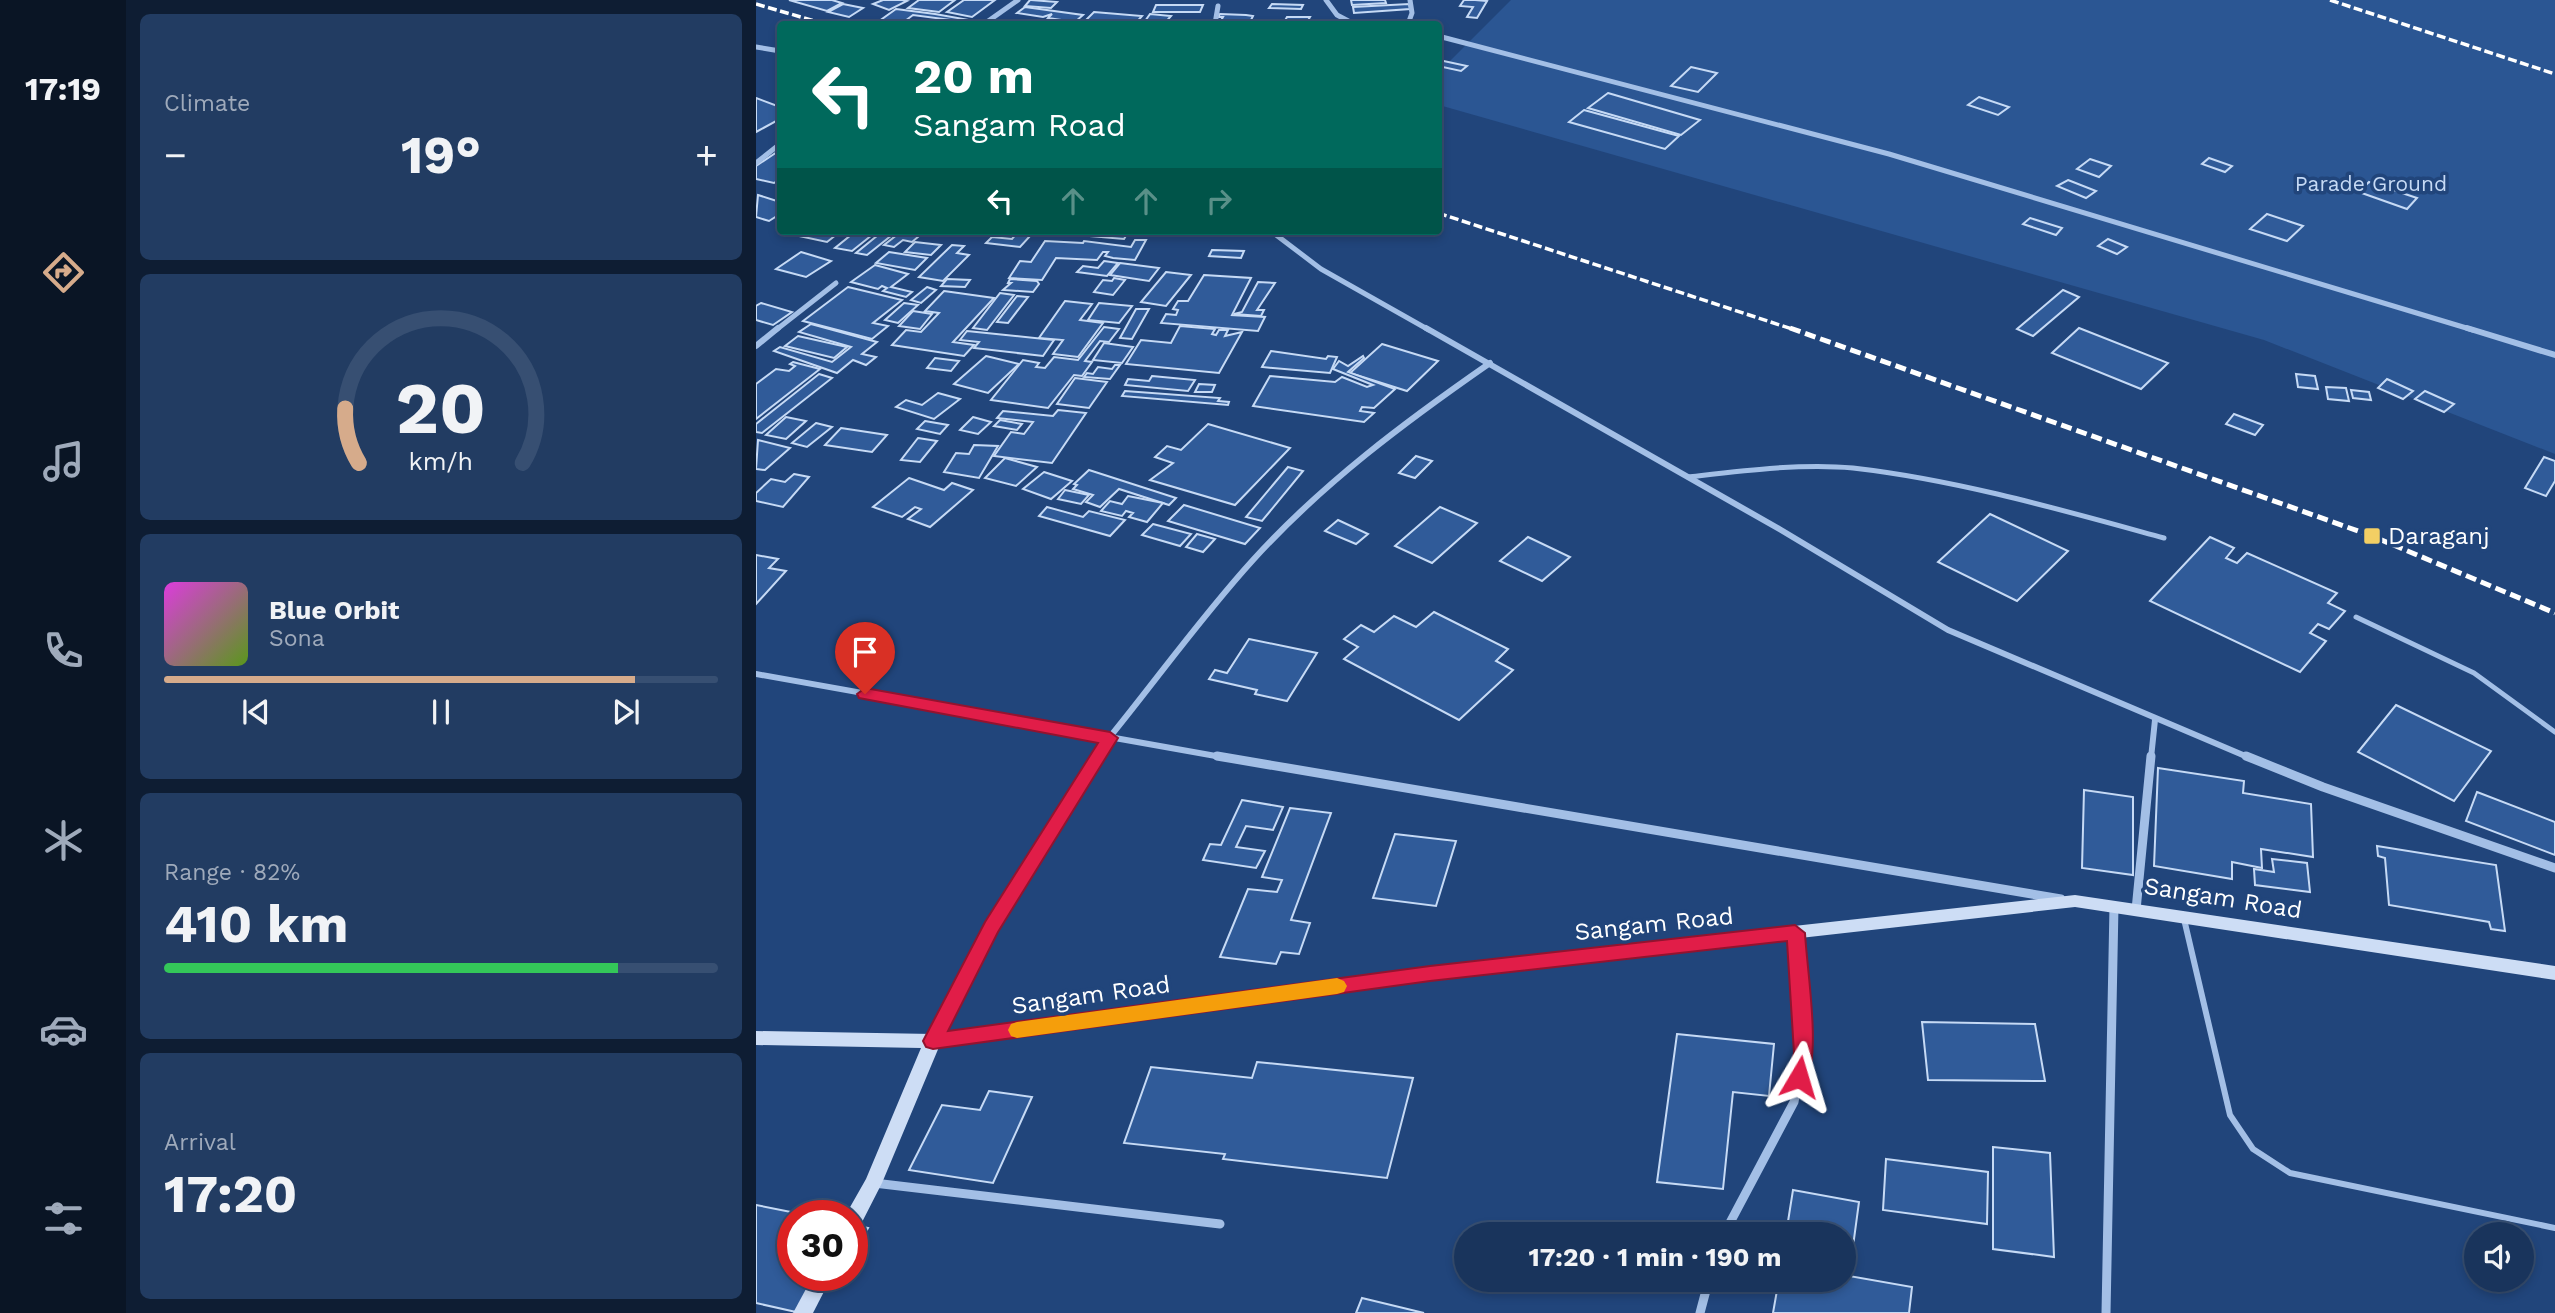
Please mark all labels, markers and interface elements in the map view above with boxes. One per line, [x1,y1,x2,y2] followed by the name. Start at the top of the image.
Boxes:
[913,47,1034,105] text: 20 m
[798,49,889,140] icon: left
[25,70,101,108] text: 17:19
[164,90,250,117] text: Climate
[913,106,1126,144] text: Sangam Road
[401,125,481,186] text: 19°
[164,133,187,177] text: −
[695,133,718,177] text: +
[2295,171,2447,196] park label: Parade Ground
[981,182,1019,220] icon: left
[1054,182,1092,220] icon: ahead
[1127,182,1165,220] icon: ahead
[1200,182,1238,220] icon: right
[39,248,88,297] icon: directions
[396,365,486,451] text: 20
[39,437,88,486] icon: music
[409,446,473,475] text: km/h
[2388,522,2490,550] place label: Daraganj
[2362,526,2382,546] marker: Daraganj
[269,595,399,625] text: Blue Orbit
[835,622,895,694] pin
[269,625,325,652] text: Sona
[39,626,88,675] icon: phone
[846,633,884,671] icon: arrive
[237,693,275,731] icon: previous
[422,693,460,731] icon: pause
[607,693,645,731] icon: next
[39,816,88,865] icon: climate
[164,859,300,886] text: Range · 82%
[2142,872,2304,924] street label: Sangam Road
[164,894,348,955] text: 410 km
[1573,902,1735,946] street label: Sangam Road
[1010,970,1172,1020] street label: Sangam Road
[39,1005,88,1054] icon: car
[1762,1040,1836,1114] position arrow
[164,1129,236,1156] text: Arrival
[164,1164,297,1225] text: 17:20
[39,1194,88,1243] icon: filters
[777,1200,868,1291] speed limit sign: 30
[2464,1222,2534,1292] map controls
[2464,1222,2534,1292] button: sound
[1529,1242,1781,1272] text: 17:20 · 1 min · 190 m

